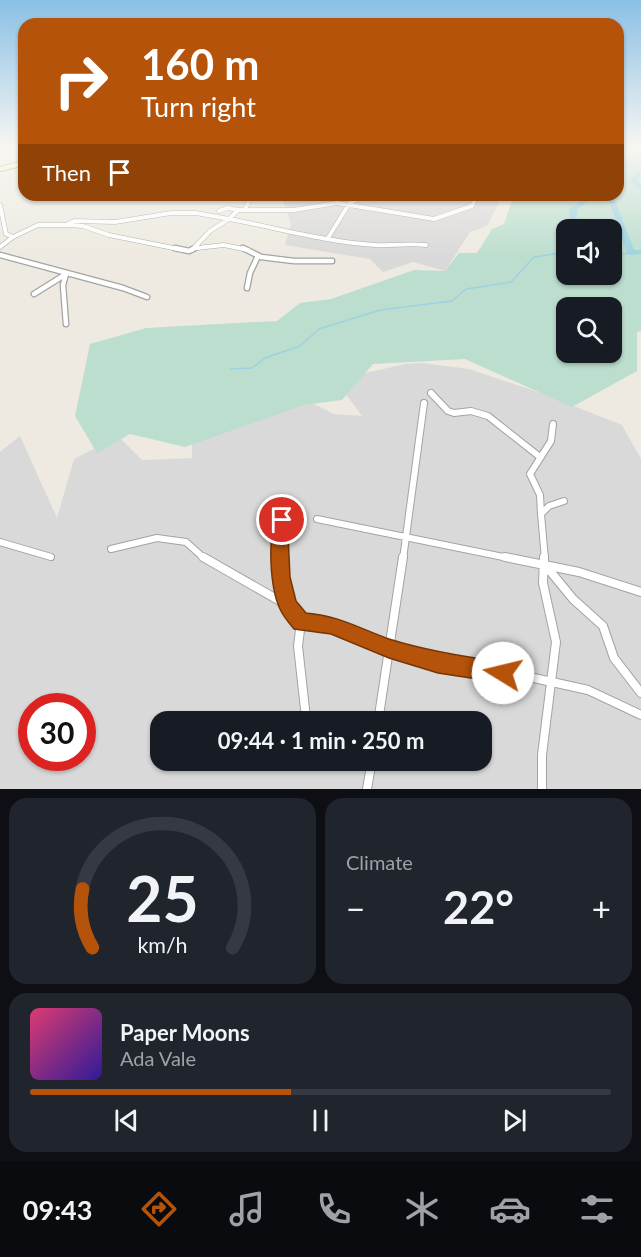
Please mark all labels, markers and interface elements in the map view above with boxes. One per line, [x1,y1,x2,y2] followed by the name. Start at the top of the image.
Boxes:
[141,39,259,89] text: 160 m
[42,42,120,120] icon: right
[141,90,256,123] text: Turn right
[103,156,136,189] icon: arrive
[42,159,91,186] text: Then
[556,219,622,363] map controls
[556,219,622,285] button: sound
[556,297,622,363] button: search
[256,494,307,545] pin
[265,503,298,536] icon: arrive
[471,641,535,705] position arrow
[18,693,96,771] speed limit sign: 30
[218,727,424,754] text: 09:44 · 1 min · 250 m
[346,850,413,874] text: Climate
[126,860,199,935] text: 25
[443,880,514,934] text: 22°
[346,888,365,928] text: −
[592,888,611,928] text: +
[137,932,188,958] text: km/h
[120,1019,250,1046] text: Paper Moons
[120,1046,196,1070] text: Ada Vale
[110,1104,143,1137] icon: previous
[304,1104,337,1137] icon: pause
[498,1104,531,1137] icon: next
[138,1188,180,1230] icon: directions
[226,1188,268,1230] icon: music
[313,1188,355,1230] icon: phone
[401,1188,443,1230] icon: climate
[489,1188,531,1230] icon: car
[576,1188,618,1230] icon: filters
[23,1193,92,1226] text: 09:43

